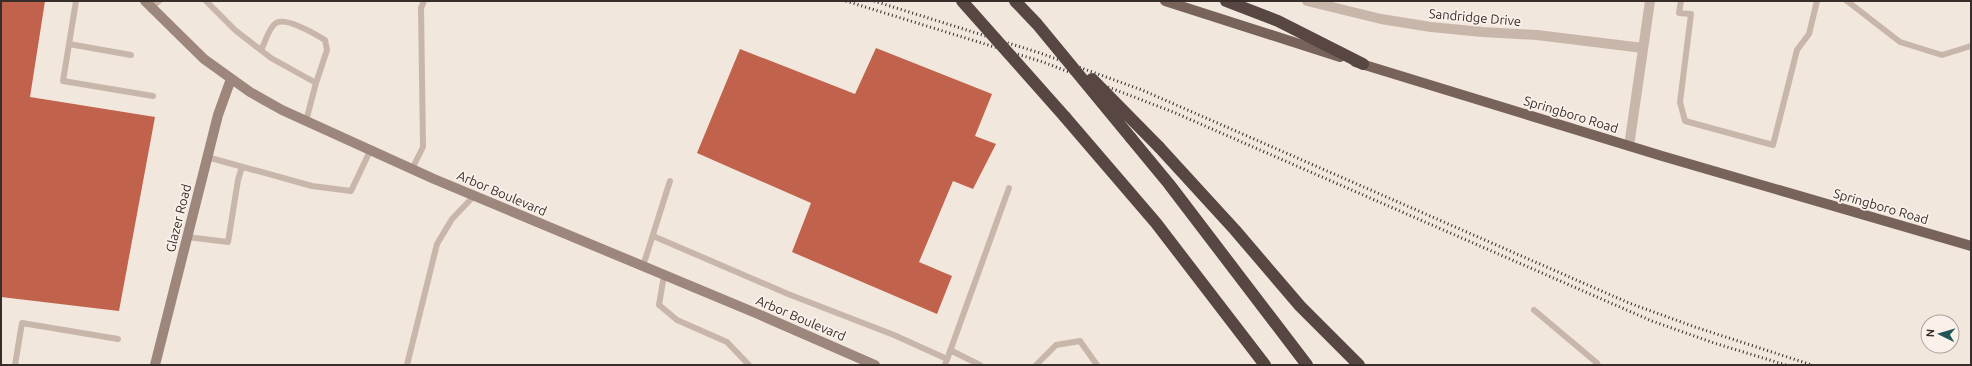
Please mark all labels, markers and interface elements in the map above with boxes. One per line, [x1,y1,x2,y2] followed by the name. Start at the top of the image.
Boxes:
[1428,6,1522,28] street label: Sandridge Drive
[1522,93,1620,135] street label: Springboro Road
[455,168,549,218] street label: Arbor Boulevard
[163,183,193,253] street label: Glazer Road
[1832,186,1930,226] street label: Springboro Road
[754,293,848,343] street label: Arbor Boulevard
[1920,314,1960,354] north arrow
[1924,329,1936,338] text: N

